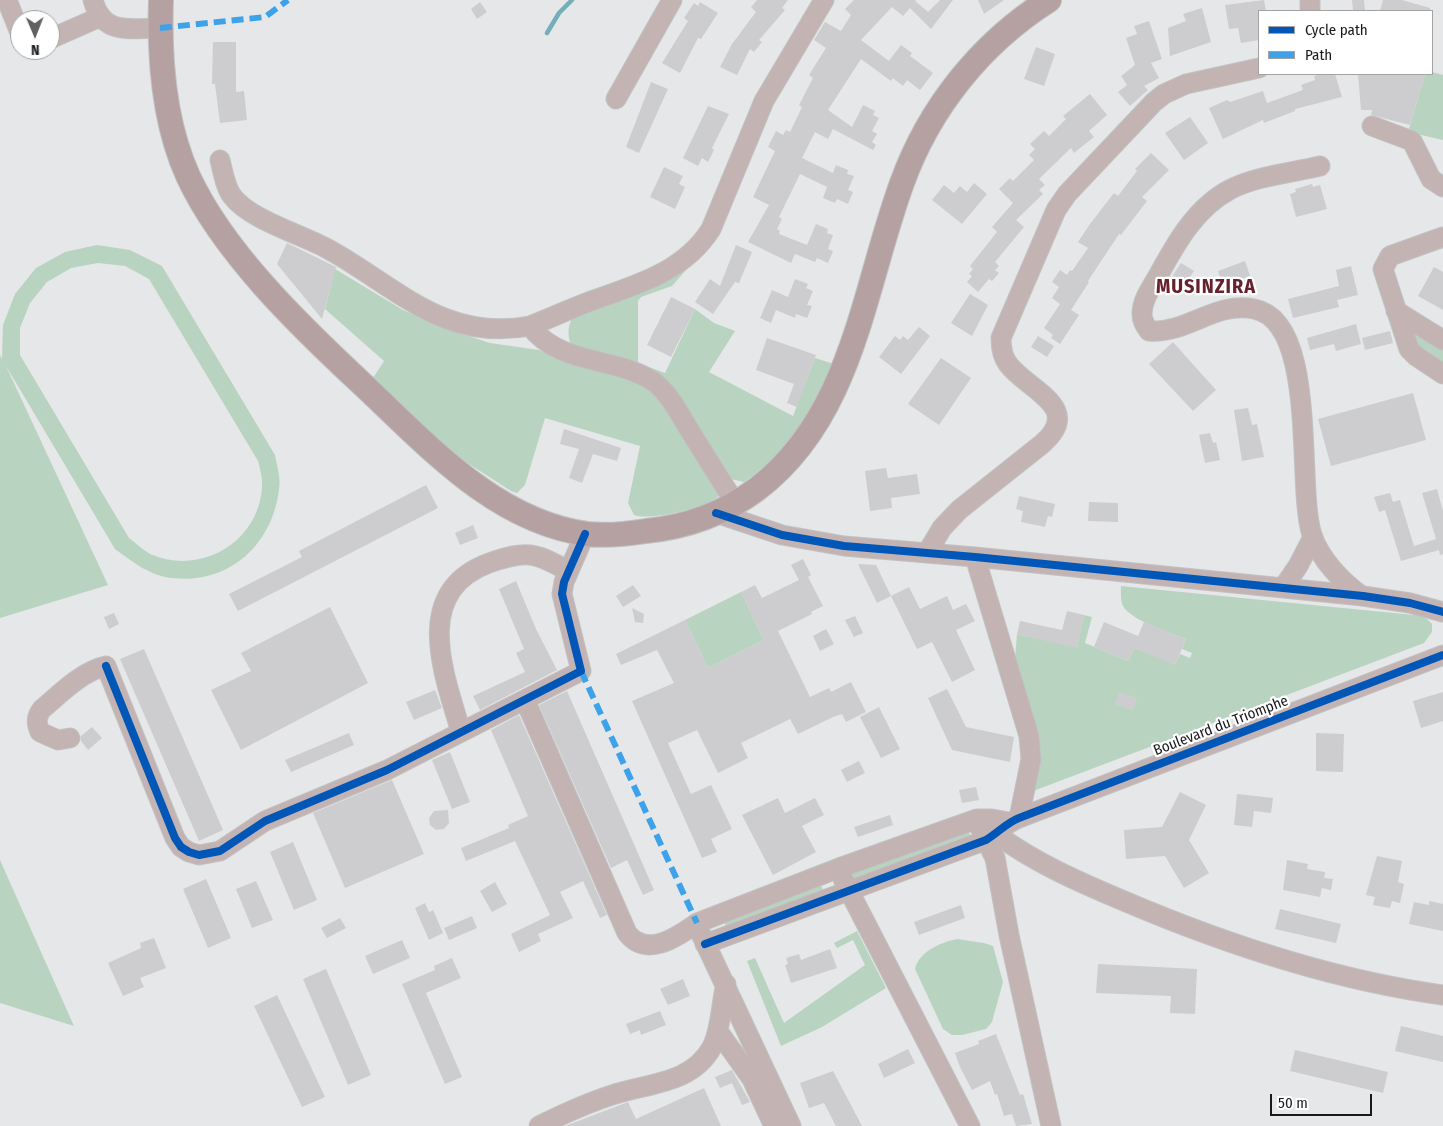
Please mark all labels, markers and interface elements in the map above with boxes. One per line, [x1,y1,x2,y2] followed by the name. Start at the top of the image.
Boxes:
[10,10,60,60] north arrow
[1258,10,1433,75] legend
[1305,21,1368,39] text: Cycle path
[31,41,40,58] text: N
[1305,46,1332,64] text: Path
[1155,275,1257,299] district label: MUSINZIRA
[1151,692,1291,760] street label: Boulevard du Triomphe
[1273,1084,1376,1116] scale bar
[1278,1094,1308,1112] text: 50 m

